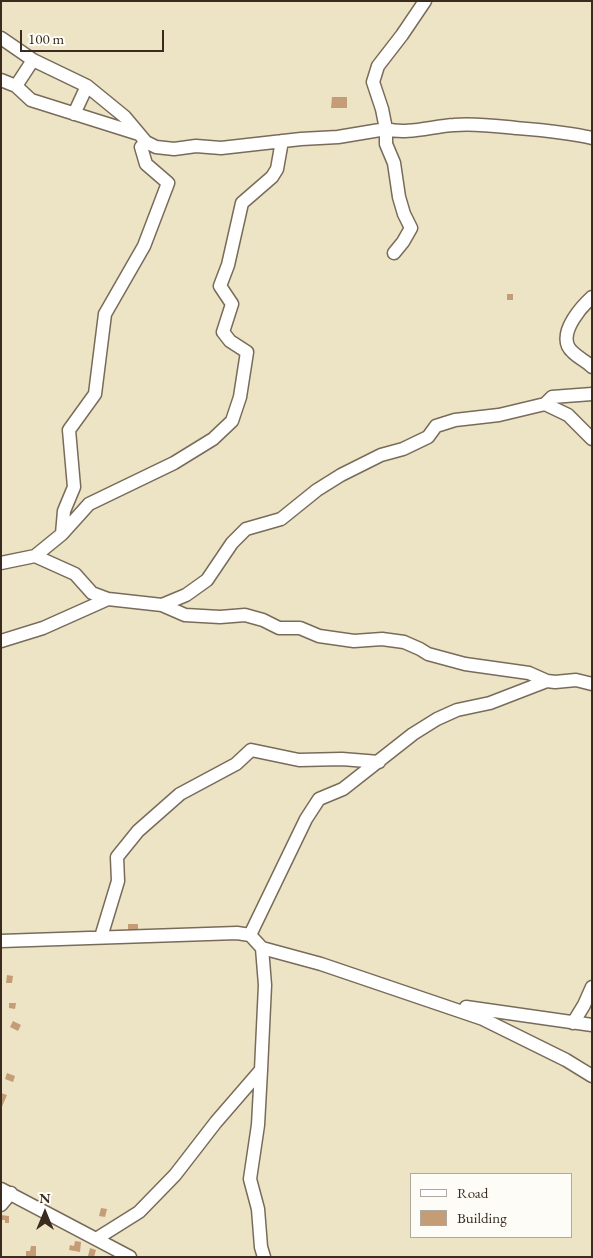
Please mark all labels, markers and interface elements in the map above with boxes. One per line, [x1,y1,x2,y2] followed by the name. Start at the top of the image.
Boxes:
[22,20,166,52] scale bar
[28,29,64,48] text: 100 m
[410,1173,573,1238] legend
[457,1183,488,1202] text: Road
[20,1188,70,1238] north arrow
[39,1189,51,1207] text: N
[457,1208,507,1227] text: Building

